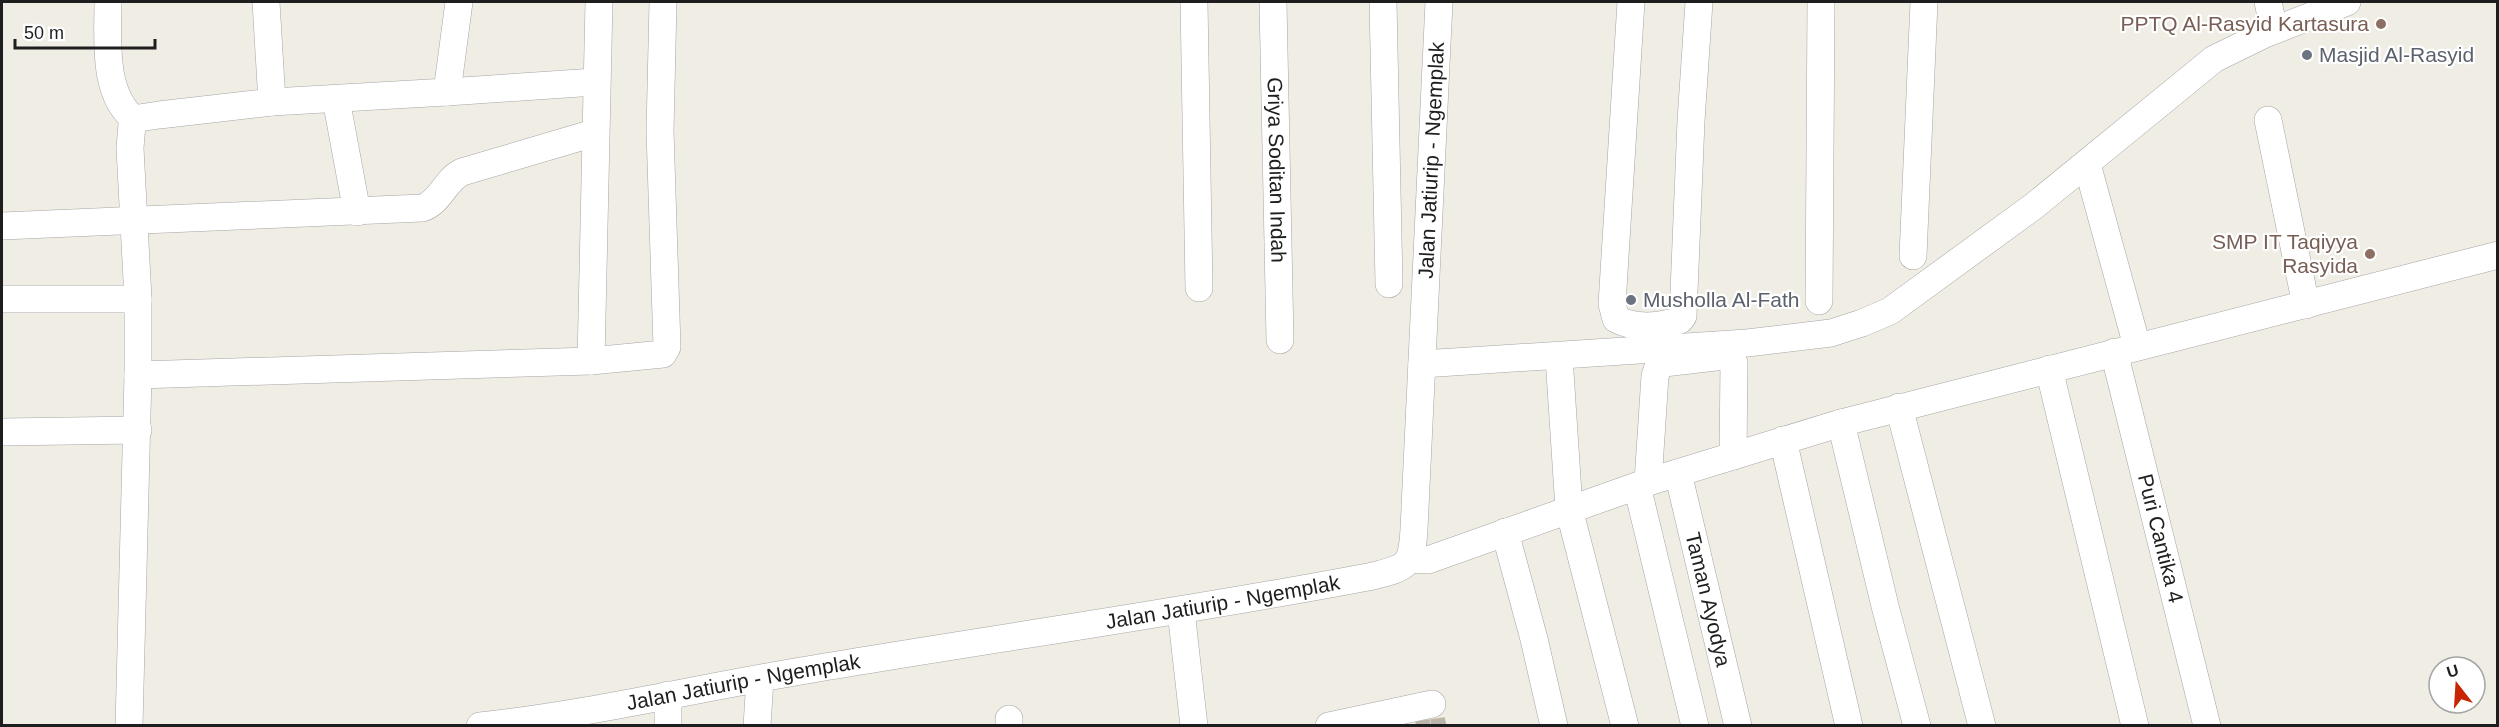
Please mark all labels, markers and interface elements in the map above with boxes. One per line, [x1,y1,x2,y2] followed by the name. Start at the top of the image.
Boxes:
[15,12,154,50] scale bar
[2120,12,2369,35] place label: PPTQ Al-Rasyid Kartasura
[2374,17,2388,31] marker: PPTQ Al-Rasyid Kartasura
[24,23,64,43] text: 50 m
[1414,41,1448,279] street label: Jalan Jatiurip - Ngemplak
[2319,43,2474,66] place label: Masjid Al-Rasyid
[2300,48,2314,62] marker: Masjid Al-Rasyid
[1264,77,1290,263] street label: Griya Soditan Indah
[2212,230,2358,277] place label: SMP IT Taqiyya Rasyida
[2363,247,2377,261] marker: SMP IT Taqiyya Rasyida
[1643,288,1799,311] place label: Musholla Al-Fath
[1624,293,1638,307] marker: Musholla Al-Fath
[2134,471,2188,605] street label: Puri Cantika 4
[1681,530,1736,669] street label: Taman Ayodya
[1104,570,1342,633] street label: Jalan Jatiurip - Ngemplak
[624,649,862,714] street label: Jalan Jatiurip - Ngemplak
[2427,655,2487,715] north arrow
[2445,661,2461,681] text: U

